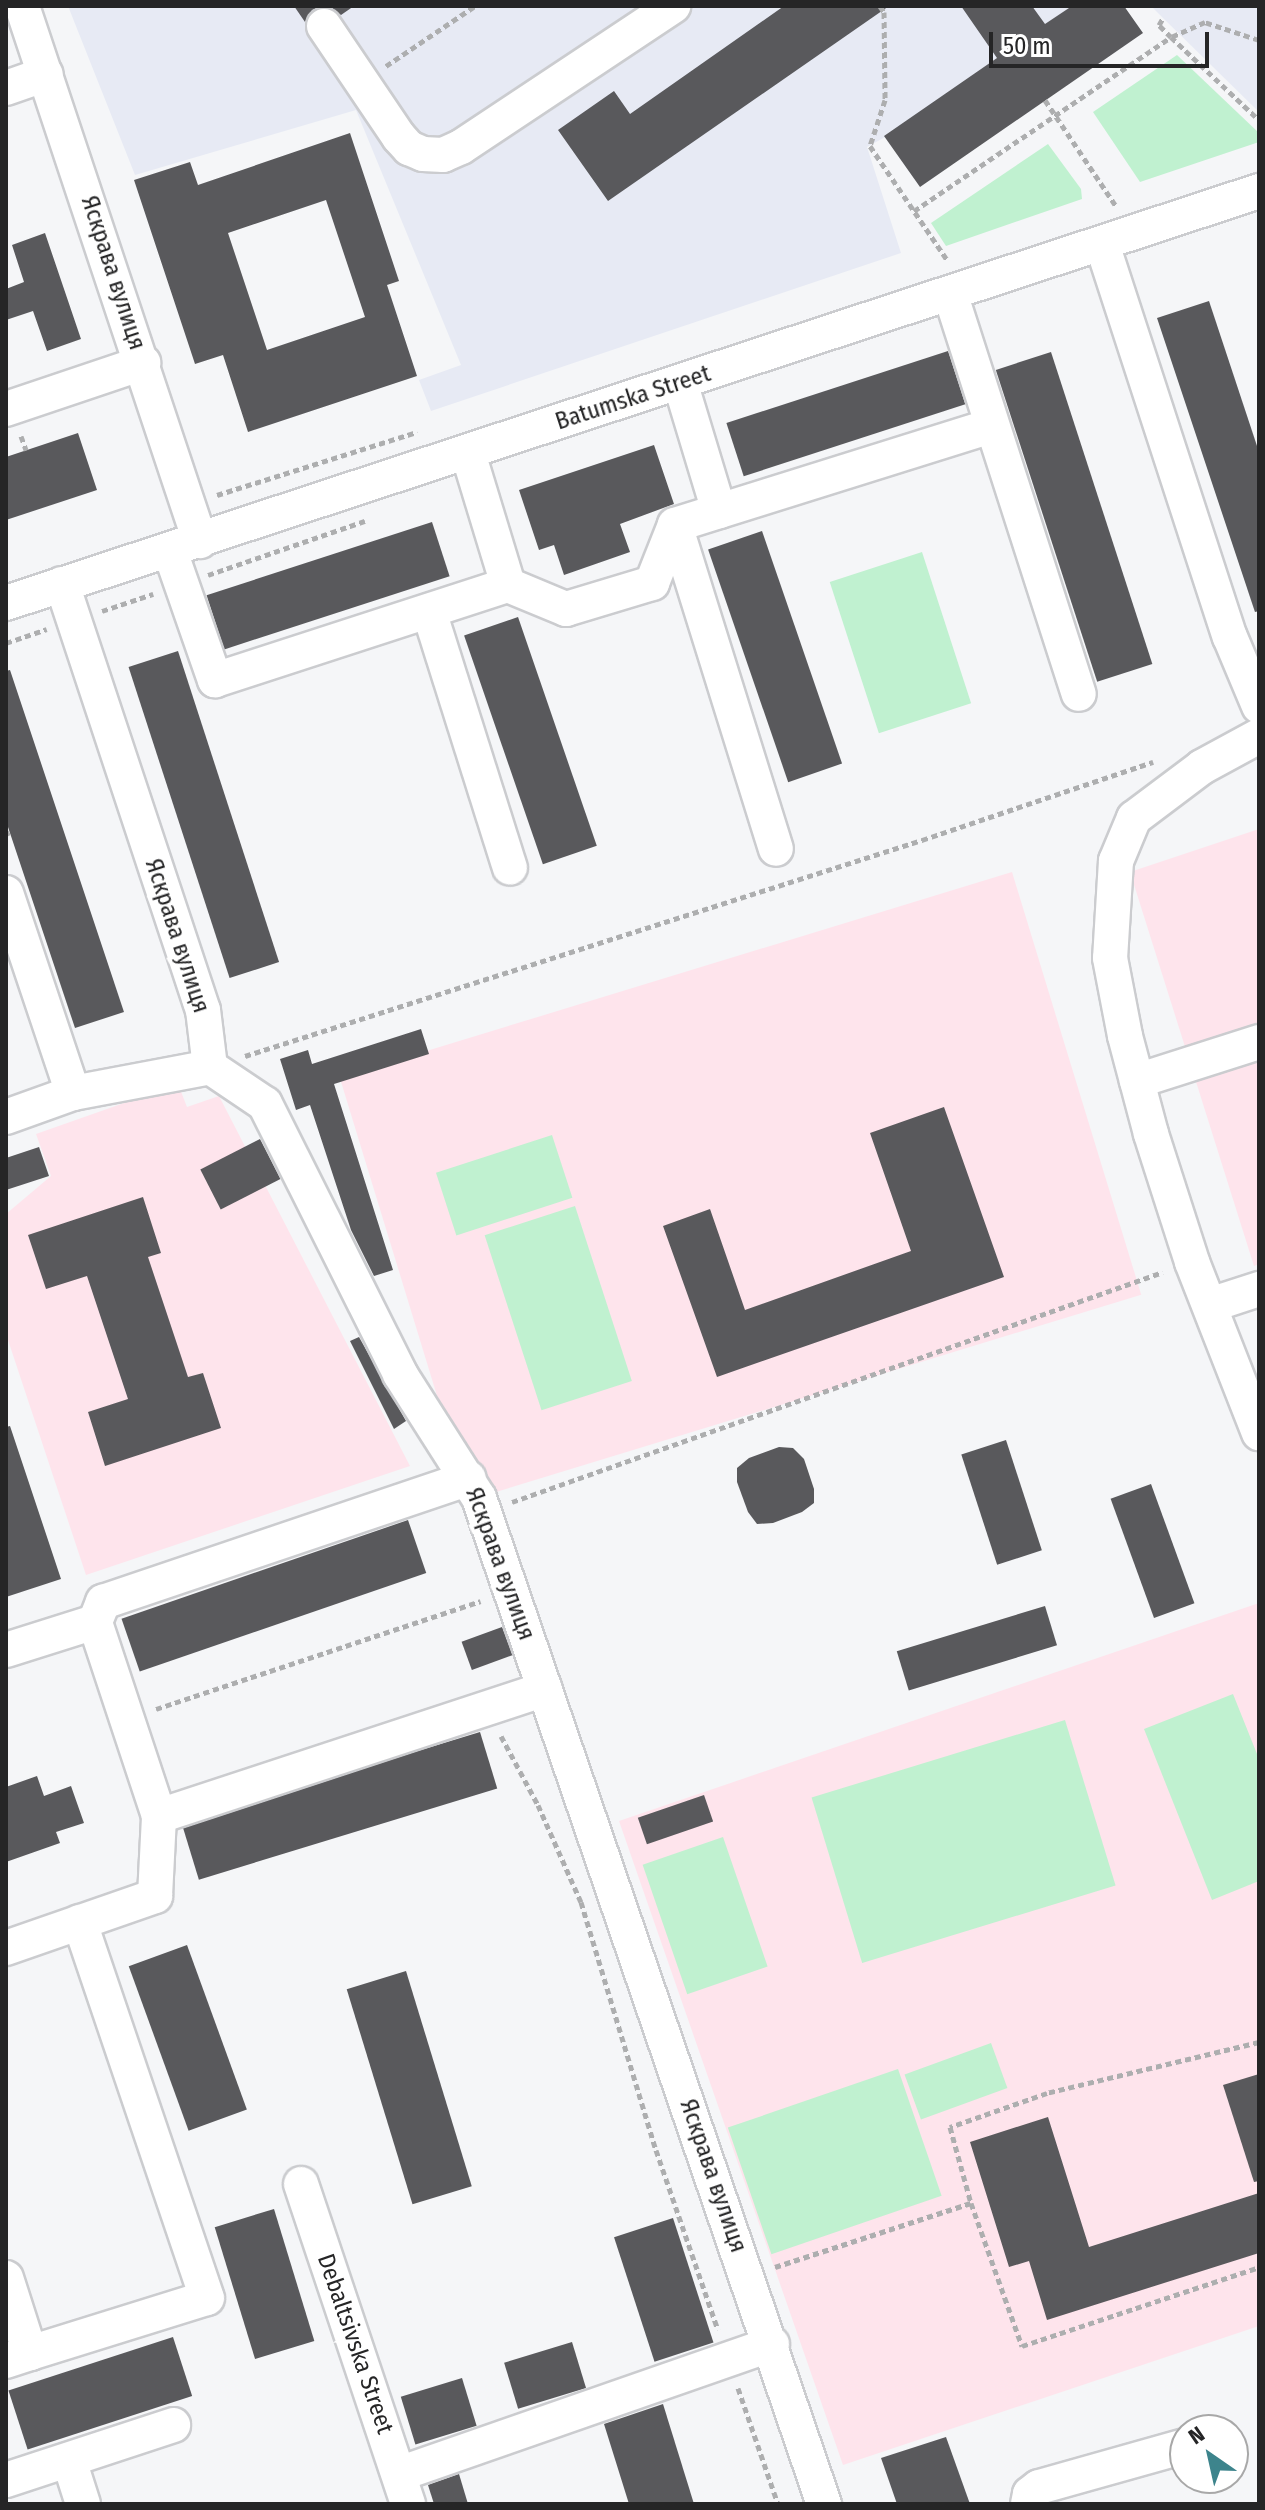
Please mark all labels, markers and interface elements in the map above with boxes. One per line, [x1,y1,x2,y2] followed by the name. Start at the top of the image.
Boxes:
[993,16,1213,66] scale bar
[1003,32,1051,60] text: 50 m
[75,192,151,354] street label: Яскрава вулиця
[552,359,714,437] street label: Batumska Street
[139,855,215,1017] street label: Яскрава вулиця
[459,1484,541,1644] street label: Яскрава вулиця
[673,2096,753,2256] street label: Яскрава вулиця
[311,2250,399,2438] street label: Debaltsivska Street
[1169,2414,1249,2494] north arrow
[1183,2420,1209,2450] text: N

